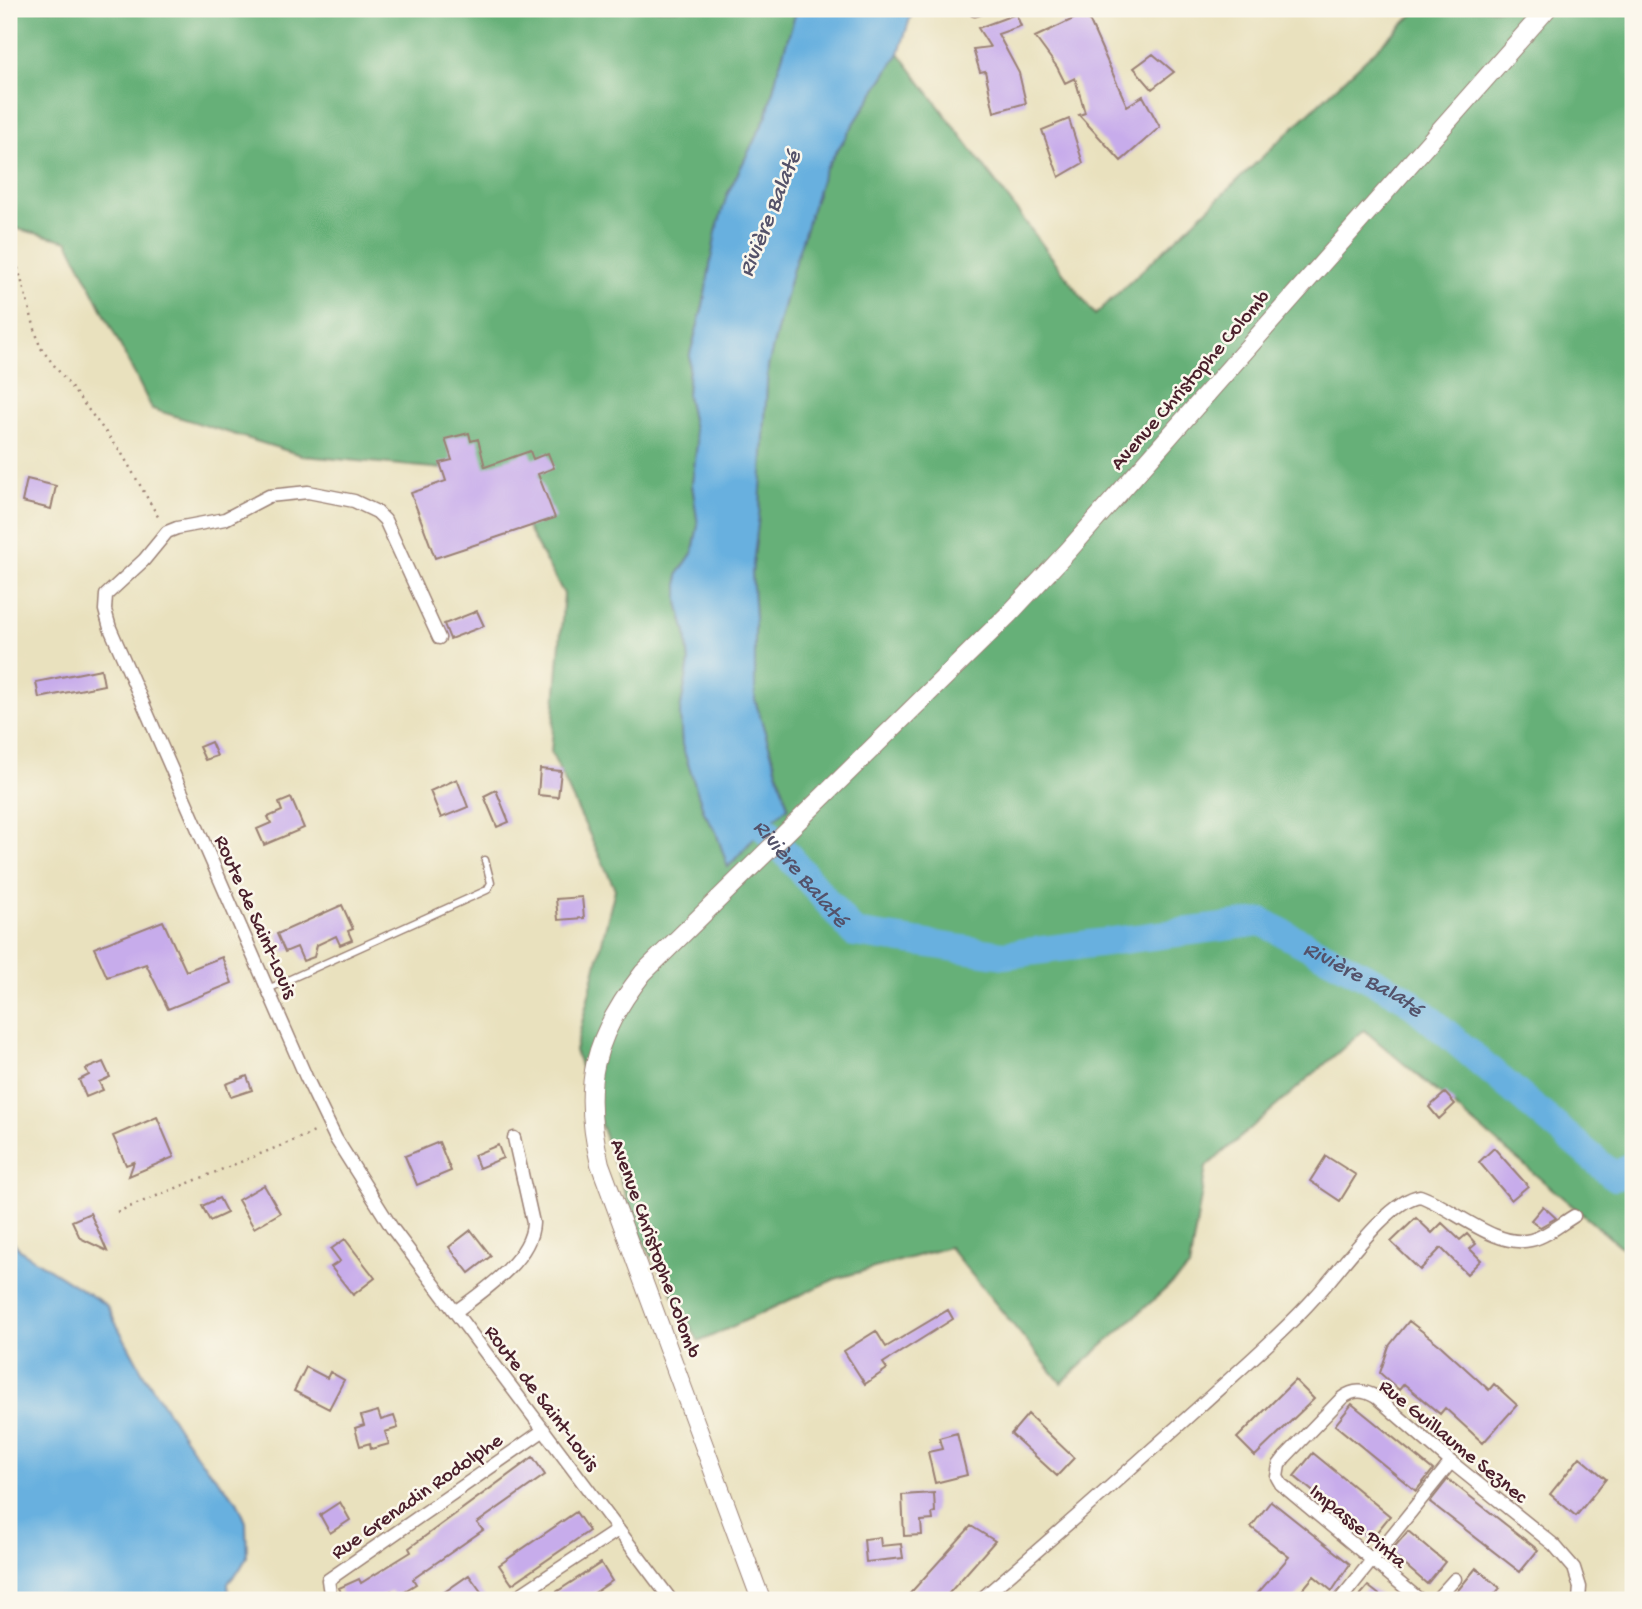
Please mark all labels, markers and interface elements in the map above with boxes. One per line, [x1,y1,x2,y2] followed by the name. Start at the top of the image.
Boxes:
[734,146,809,281] water label: Rivière Balaté
[1106,286,1277,477] street label: Avenue Christophe Colomb
[746,815,854,935] water label: Rivière Balaté
[207,832,302,1004] street label: Route de Saint-Louis
[1298,936,1429,1026] water label: Rivière Balaté
[602,1136,705,1362] street label: Avenue Christophe Colomb
[477,1321,604,1478] street label: Route de Saint-Louis
[1373,1375,1532,1511] street label: Rue Guillaume Seznec
[327,1429,510,1567] street label: Rue Grenadin Rodolphe
[1303,1480,1412,1577] street label: Impasse Pinta

